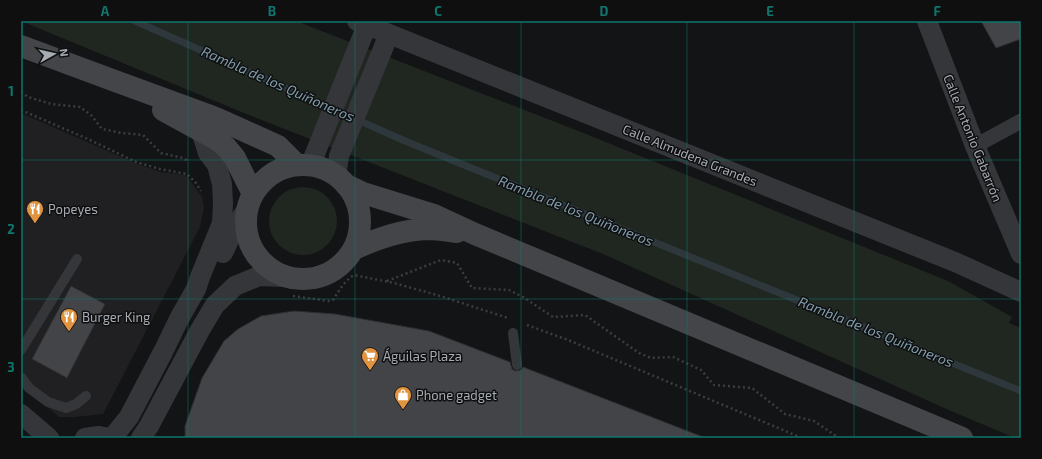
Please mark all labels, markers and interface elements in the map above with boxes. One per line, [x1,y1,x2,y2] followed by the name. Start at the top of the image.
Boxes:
[101,3,110,19] text: A
[268,3,276,19] text: B
[434,3,442,19] text: C
[600,3,609,19] text: D
[766,3,774,19] text: E
[933,3,941,19] text: F
[34,34,74,74] north arrow
[199,42,357,125] water label: Rambla de los Quiñoneros
[57,48,71,57] text: N
[940,72,1006,204] street label: Calle Antonio Gabarrón
[8,83,14,99] text: 1
[620,121,760,189] street label: Calle Almudena Grandes
[496,172,656,249] water label: Rambla de los Quiñoneros
[25,199,45,224] restaurant icon: Popeyes
[48,201,98,217] place label: Popeyes
[7,221,15,237] text: 2
[796,293,956,370] water label: Rambla de los Quiñoneros
[59,307,79,332] restaurant icon: Burger King
[82,309,150,325] place label: Burger King
[360,346,380,371] supermarket icon: Águilas Plaza
[383,347,462,364] place label: Águilas Plaza
[7,359,15,375] text: 3
[393,385,413,410] shop icon: Phone gadget
[416,387,497,403] place label: Phone gadget

